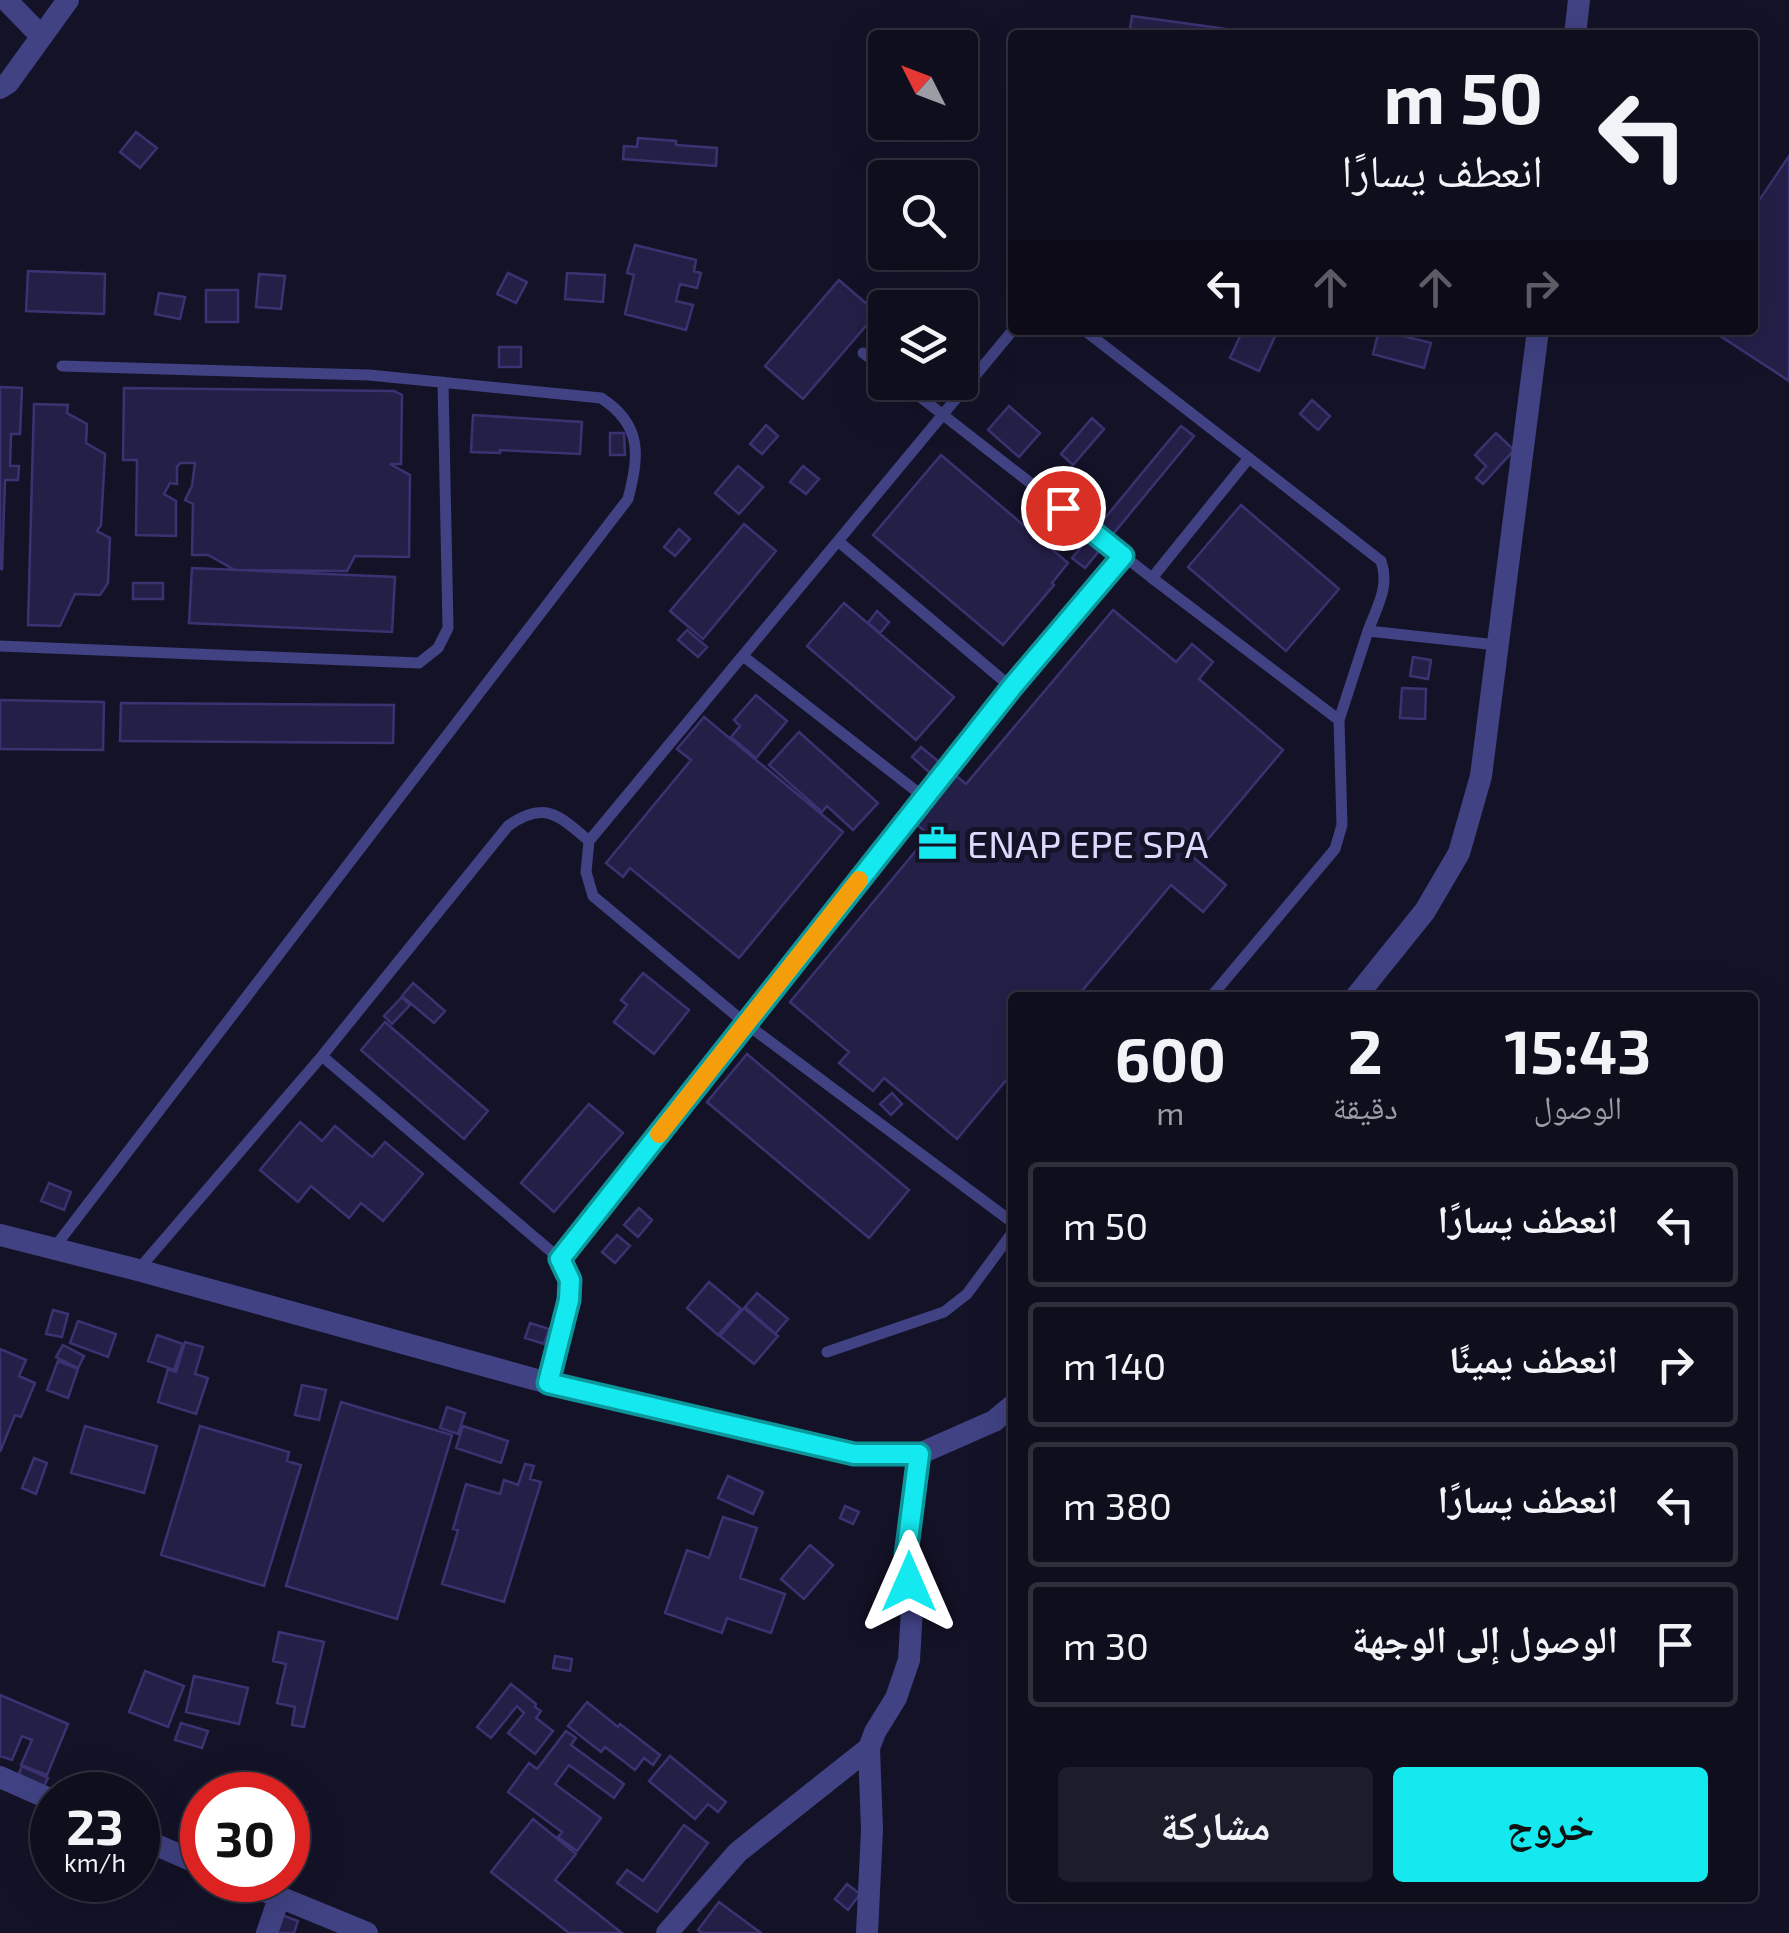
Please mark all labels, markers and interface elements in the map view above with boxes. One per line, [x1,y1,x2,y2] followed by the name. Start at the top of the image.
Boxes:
[868,30,978,140] north arrow
[868,30,978,400] map controls
[1383,54,1543,138] text: 50 m
[1578,70,1708,200] icon: left
[1341,142,1543,196] text: انعطف يسارًا
[868,160,978,270] button: search
[1198,260,1253,315] icon: left
[1303,260,1358,315] icon: ahead
[1408,260,1463,315] icon: ahead
[1513,260,1568,315] icon: right
[868,290,978,400] button: layers
[1021,466,1106,551] pin
[1036,481,1091,536] icon: arrive
[967,820,1209,866] place label: ENAP EPE SPA
[916,822,958,864] office icon: ENAP EPE SPA
[1348,1014,1383,1086] text: 2
[1505,1014,1651,1086] text: 15:43
[1115,1022,1226,1094] text: 600
[1333,1087,1398,1125] text: دقيقة
[1534,1087,1622,1125] text: الوصول
[1156,1093,1184,1131] text: m
[1437,1195,1618,1241] text: انعطف يسارًا
[1648,1197,1703,1252] icon: left
[1063,1202,1148,1248] text: 50 m
[1449,1335,1618,1381] text: انعطف يمينًا
[1648,1337,1703,1392] icon: right
[1063,1342,1166,1388] text: 140 m
[1437,1475,1618,1521] text: انعطف يسارًا
[1648,1477,1703,1532] icon: left
[1063,1482,1172,1528] text: 380 m
[857,1530,961,1634] position arrow
[1352,1615,1618,1661] text: الوصول إلى الوجهة
[1648,1617,1703,1672] icon: arrive
[1063,1622,1149,1668] text: 30 m
[1058,1767,1373,1882] button: مشاركة
[1393,1767,1708,1882] button: خروج
[180,1772,310,1902] speed limit sign: 30
[66,1795,124,1855] text: 23
[64,1847,126,1877] text: km/h

